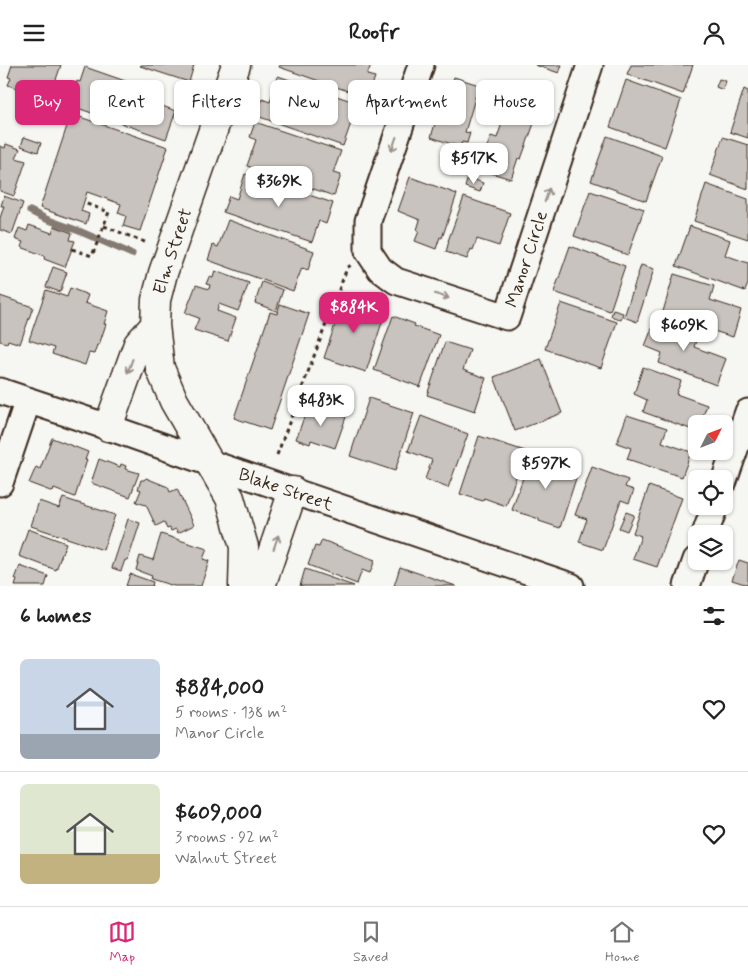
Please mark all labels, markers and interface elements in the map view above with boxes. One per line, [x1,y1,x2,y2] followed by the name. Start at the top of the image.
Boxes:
[20,19,48,47] icon: menu
[349,19,399,47] text: Roofr
[700,19,728,47] icon: person
[15,80,80,125] chip: Buy
[90,80,164,125] chip: Rent
[174,80,260,125] chip: Filters
[270,80,338,125] chip: New
[348,80,466,125] chip: Apartment
[476,80,554,125] chip: House
[389,136,399,152] one-way arrow
[439,143,509,185] pin: $517K
[451,148,497,169] text: $517K
[244,165,314,208] pin: $369K
[256,171,302,192] text: $369K
[543,187,553,203] one-way arrow
[148,205,198,298] street label: Elm Street
[500,208,554,311] street label: Manor Circle
[319,291,389,334] pin: $884K
[434,292,450,302] one-way arrow
[330,297,378,318] text: $884K
[649,309,719,352] pin: $609K
[661,315,707,336] text: $609K
[125,358,134,373] one-way arrow
[286,385,356,427] pin: $483K
[298,390,344,411] text: $483K
[688,415,732,460] north arrow
[688,415,733,570] map controls
[511,447,581,490] pin: $597K
[522,453,570,474] text: $597K
[235,463,337,517] street label: Blake Street
[688,470,733,515] button: locate
[688,525,733,570] button: layers
[272,535,281,550] one-way arrow
[20,602,91,630] text: 6 homes
[700,602,728,630] icon: filters
[175,674,264,702] text: $884,000
[60,679,120,739] icon: home
[700,695,728,723] icon: heart
[175,702,287,723] text: 5 rooms · 138 m²
[175,723,264,744] text: Manor Circle
[175,799,262,827] text: $609,000
[60,804,120,864] icon: home
[700,820,728,848] icon: heart
[175,827,279,848] text: 3 rooms · 92 m²
[175,848,276,869] text: Walnut Street
[108,918,136,966] tab: Map
[353,918,388,966] tab: Saved
[605,918,640,966] tab: Home

